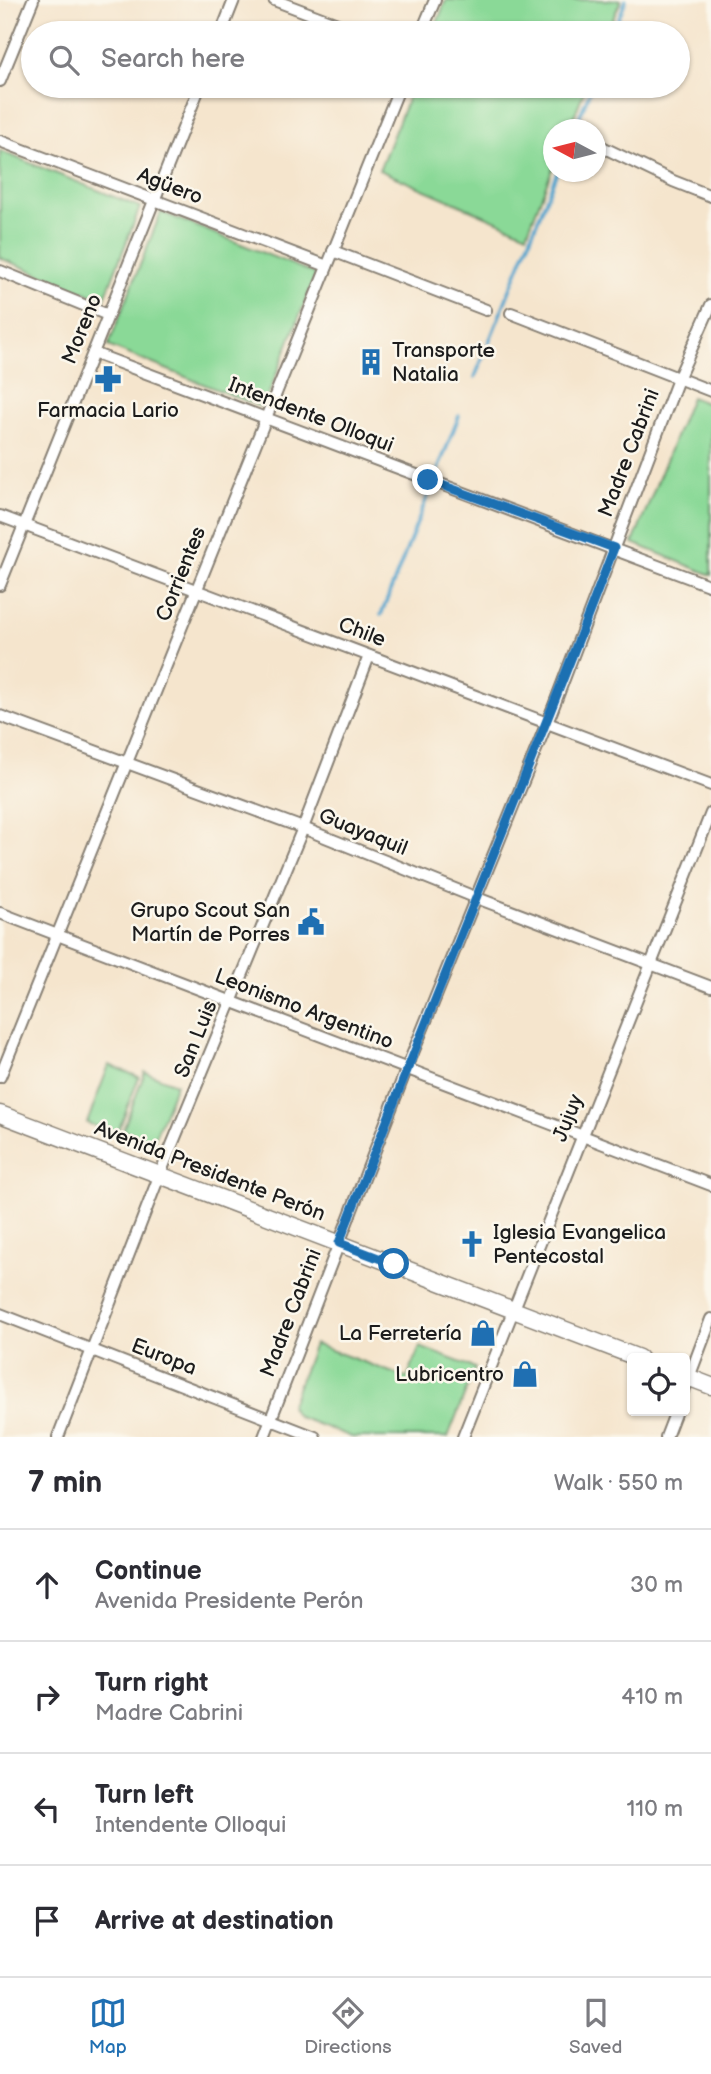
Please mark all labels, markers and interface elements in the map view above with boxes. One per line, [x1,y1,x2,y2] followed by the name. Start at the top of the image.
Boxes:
[21,21,690,98] search box
[45,41,83,79] icon: search
[101,44,245,75] text: Search here
[543,119,606,182] north arrow
[134,162,206,210] street label: Agüero
[57,290,107,368] street label: Moreno
[392,338,495,387] place label: Transporte Natalia
[356,347,386,377] building icon: Transporte Natalia
[93,364,123,394] pharmacy icon: Farmacia Lario
[225,372,397,458] street label: Intendente Olloqui
[593,385,665,521] street label: Madre Cabrini
[37,398,179,423] place label: Farmacia Lario
[412,464,443,495] route end
[151,523,211,625] street label: Corrientes
[335,612,389,652] street label: Chile
[315,803,411,861] street label: Guayaquil
[130,898,290,947] place label: Grupo Scout San Martín de Porres
[296,907,326,937] public building icon: Grupo Scout San Martín de Porres
[211,963,397,1055] street label: Leonismo Argentino
[169,997,223,1081] street label: San Luis
[547,1090,589,1145] street label: Jujuy
[91,1115,329,1227] street label: Avenida Presidente Perón
[493,1220,666,1269] place label: Iglesia Evangelica Pentecostal
[457,1229,487,1259] church icon: Iglesia Evangelica Pentecostal
[255,1245,327,1381] street label: Madre Cabrini
[378,1248,409,1279] route start
[468,1318,498,1348] shop icon: La Ferretería
[339,1321,462,1346] place label: La Ferretería
[128,1333,200,1381] street label: Europa
[627,1353,690,1416] map controls
[627,1353,690,1416] button: locate
[510,1359,540,1389] shop icon: Lubricentro
[395,1362,504,1387] place label: Lubricentro
[28,1465,102,1501] text: 7 min
[554,1469,683,1497] text: Walk · 550 m
[95,1556,202,1587] text: Continue
[28,1566,66,1604] icon: ahead
[630,1571,683,1599] text: 30 m
[95,1587,363,1615] text: Avenida Presidente Perón
[95,1668,208,1699] text: Turn right
[28,1678,66,1716] icon: right
[621,1683,683,1711] text: 410 m
[95,1699,243,1727] text: Madre Cabrini
[95,1780,194,1811] text: Turn left
[28,1790,66,1828] icon: left
[626,1795,683,1823] text: 110 m
[95,1811,286,1839] text: Intendente Olloqui
[28,1902,66,1940] icon: arrive
[95,1906,334,1937] text: Arrive at destination
[89,1994,127,2059] tab: Map
[304,1994,392,2059] tab: Directions
[569,1994,622,2059] tab: Saved

